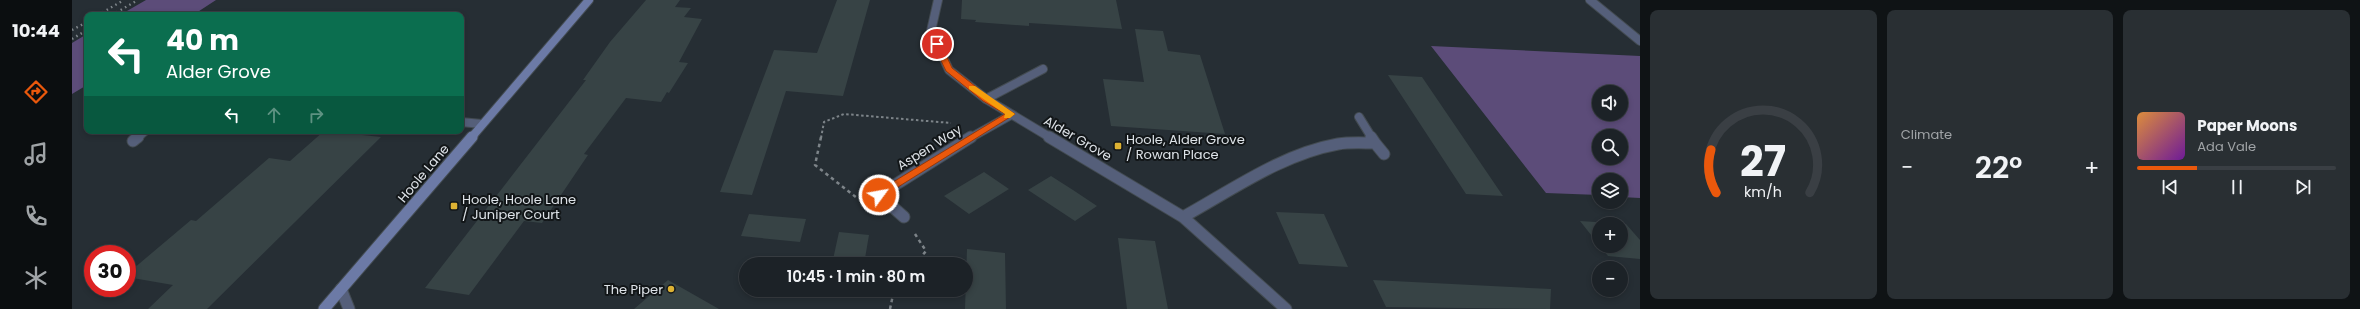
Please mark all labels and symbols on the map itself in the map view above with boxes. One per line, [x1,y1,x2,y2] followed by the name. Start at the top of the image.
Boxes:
[920,27,954,61] pin
[1040,111,1115,166] street label: Alder Grove
[893,120,966,175] street label: Aspen Way
[1126,130,1245,164] place label: Hoole, Alder Grove / Rowan Place
[393,140,454,207] street label: Hoole Lane
[1113,141,1123,151] marker: Hoole, Alder Grove / Rowan Place
[858,174,900,216] position arrow
[462,190,576,224] place label: Hoole, Hoole Lane / Juniper Court
[449,201,459,211] marker: Hoole, Hoole Lane / Juniper Court
[84,245,136,297] speed limit sign: 30
[604,280,663,299] place label: The Piper
[666,284,676,294] marker: The Piper

